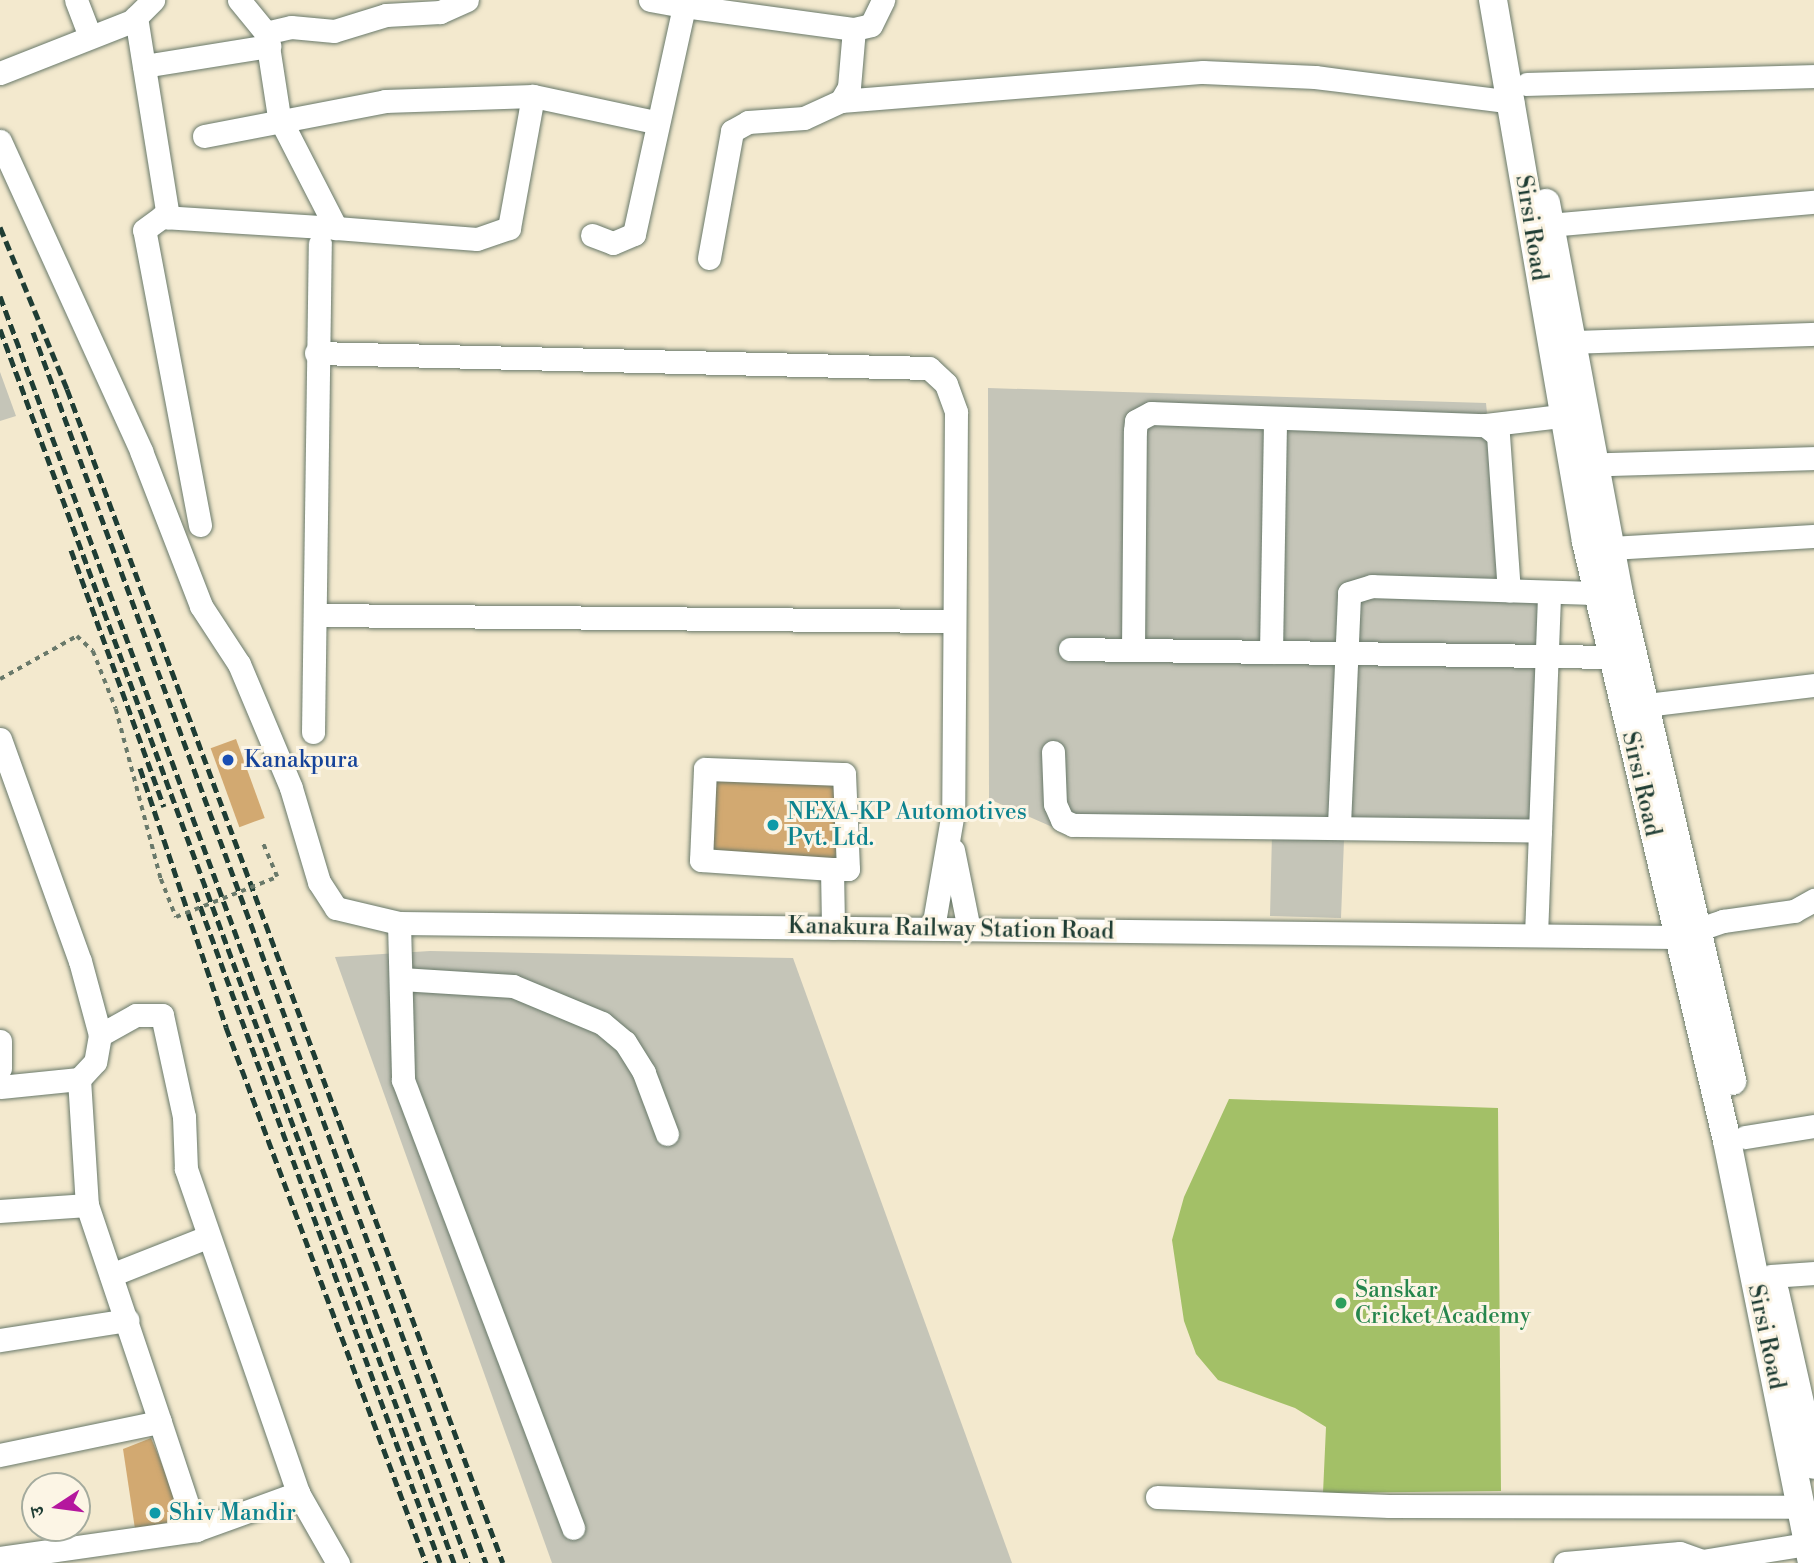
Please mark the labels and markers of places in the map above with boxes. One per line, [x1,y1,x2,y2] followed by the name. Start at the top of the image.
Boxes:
[244,746,359,774] place label: Kanakpura
[218,750,238,770] marker: Kanakpura
[787,798,1027,852] place label: NEXA-KP Automotives Pvt. Ltd.
[765,817,781,833] marker: NEXA-KP Automotives Pvt. Ltd.
[1355,1276,1531,1330] place label: Sanskar Cricket Academy
[1333,1295,1349,1311] marker: Sanskar Cricket Academy
[169,1499,296,1527] place label: Shiv Mandir
[147,1505,163,1521] marker: Shiv Mandir

